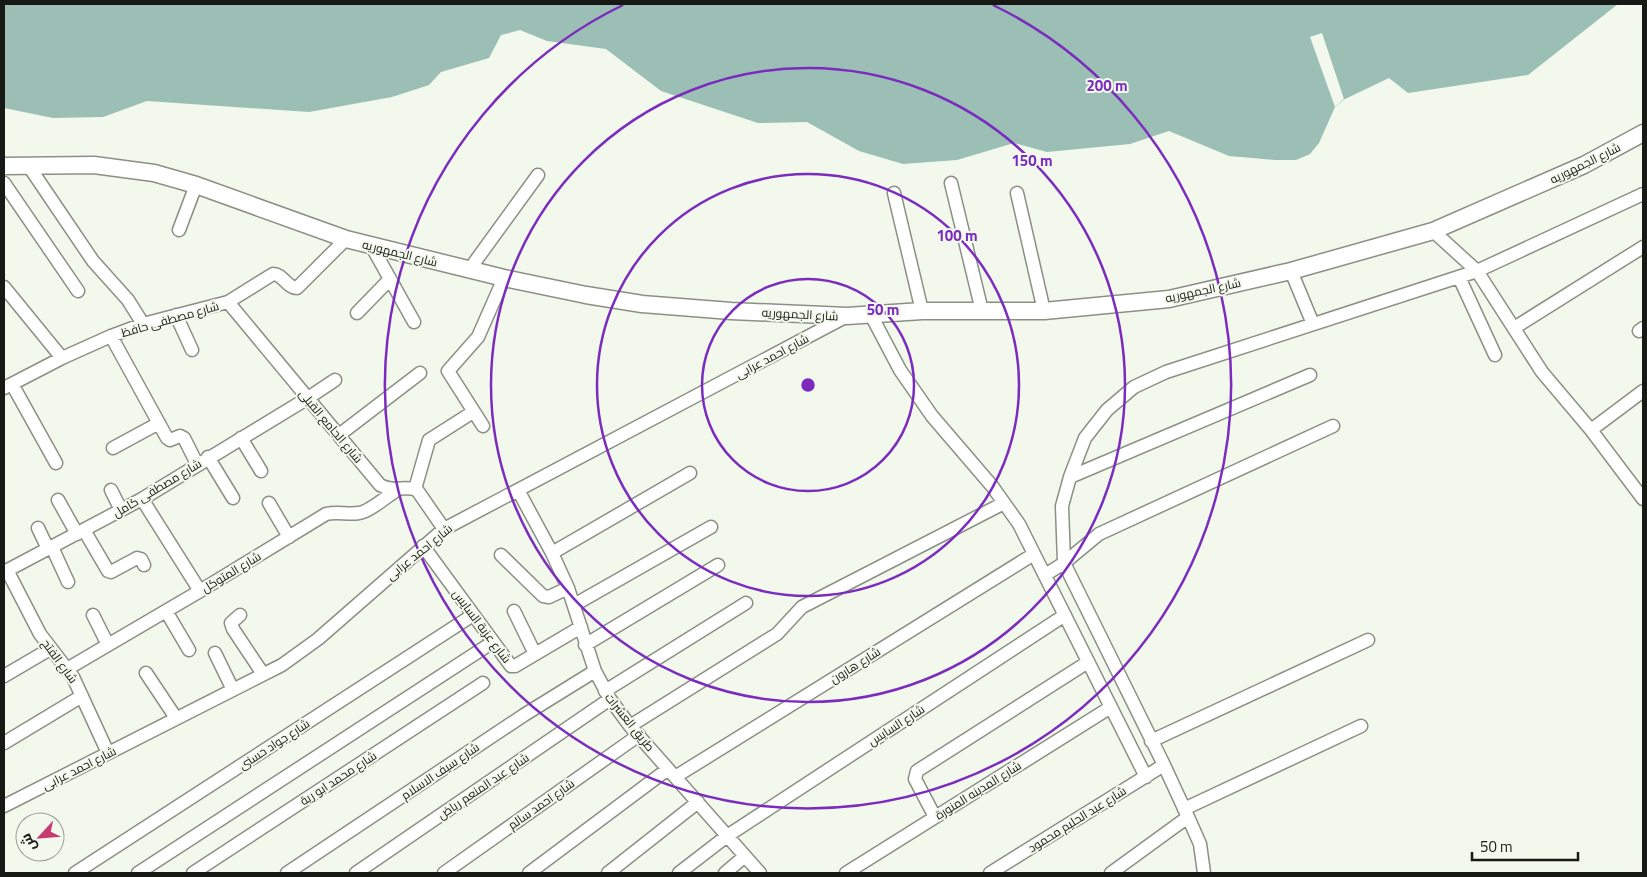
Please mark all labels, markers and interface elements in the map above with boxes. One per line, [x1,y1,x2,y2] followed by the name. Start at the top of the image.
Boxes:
[1086,74,1128,97] text: 200 m
[1546,138,1624,188] street label: شارع الجمهوريه
[1011,149,1053,172] text: 150 m
[936,224,978,247] text: 100 m
[360,234,440,272] street label: شارع الجمهوريه
[1163,273,1243,307] street label: شارع الجمهوريه
[119,296,221,342] street label: شارع مصطفى حافظ
[867,298,899,321] text: 50 m
[761,303,839,326] street label: شارع الجمهوريه
[732,329,812,383] street label: شارع احمد عرابى
[799,376,817,394] centre of rings
[294,385,368,467] street label: شارع الجامع القبلى
[109,454,205,522] street label: شارع مصطفى كامل
[382,519,456,585] street label: شارع احمد عرابى
[197,547,265,597] street label: شارع المتوكل
[448,585,516,667] street label: شارع عزبة السايس
[37,635,83,687] street label: شارع الفتح
[826,642,884,688] street label: شارع هارون
[600,689,660,755] street label: طريق العشرات
[864,699,928,751] street label: شارع السايس
[235,714,313,774] street label: شارع جواد حسنى
[397,738,483,804] street label: شارع سيف الاسلام
[39,741,119,795] street label: شارع احمد عرابى
[296,746,380,810] street label: شارع محمد ابو رية
[433,748,533,824] street label: شارع عبد المنعم رياض
[931,756,1025,824] street label: شارع المدينه المنورة
[504,774,578,834] street label: شارع احمد سالم
[1024,781,1130,857] street label: شارع عبد الحليم محمود
[15,812,65,862] north arrow
[14,830,41,856] text: ش
[1472,830,1578,862] scale bar
[1480,835,1513,858] text: 50 m

